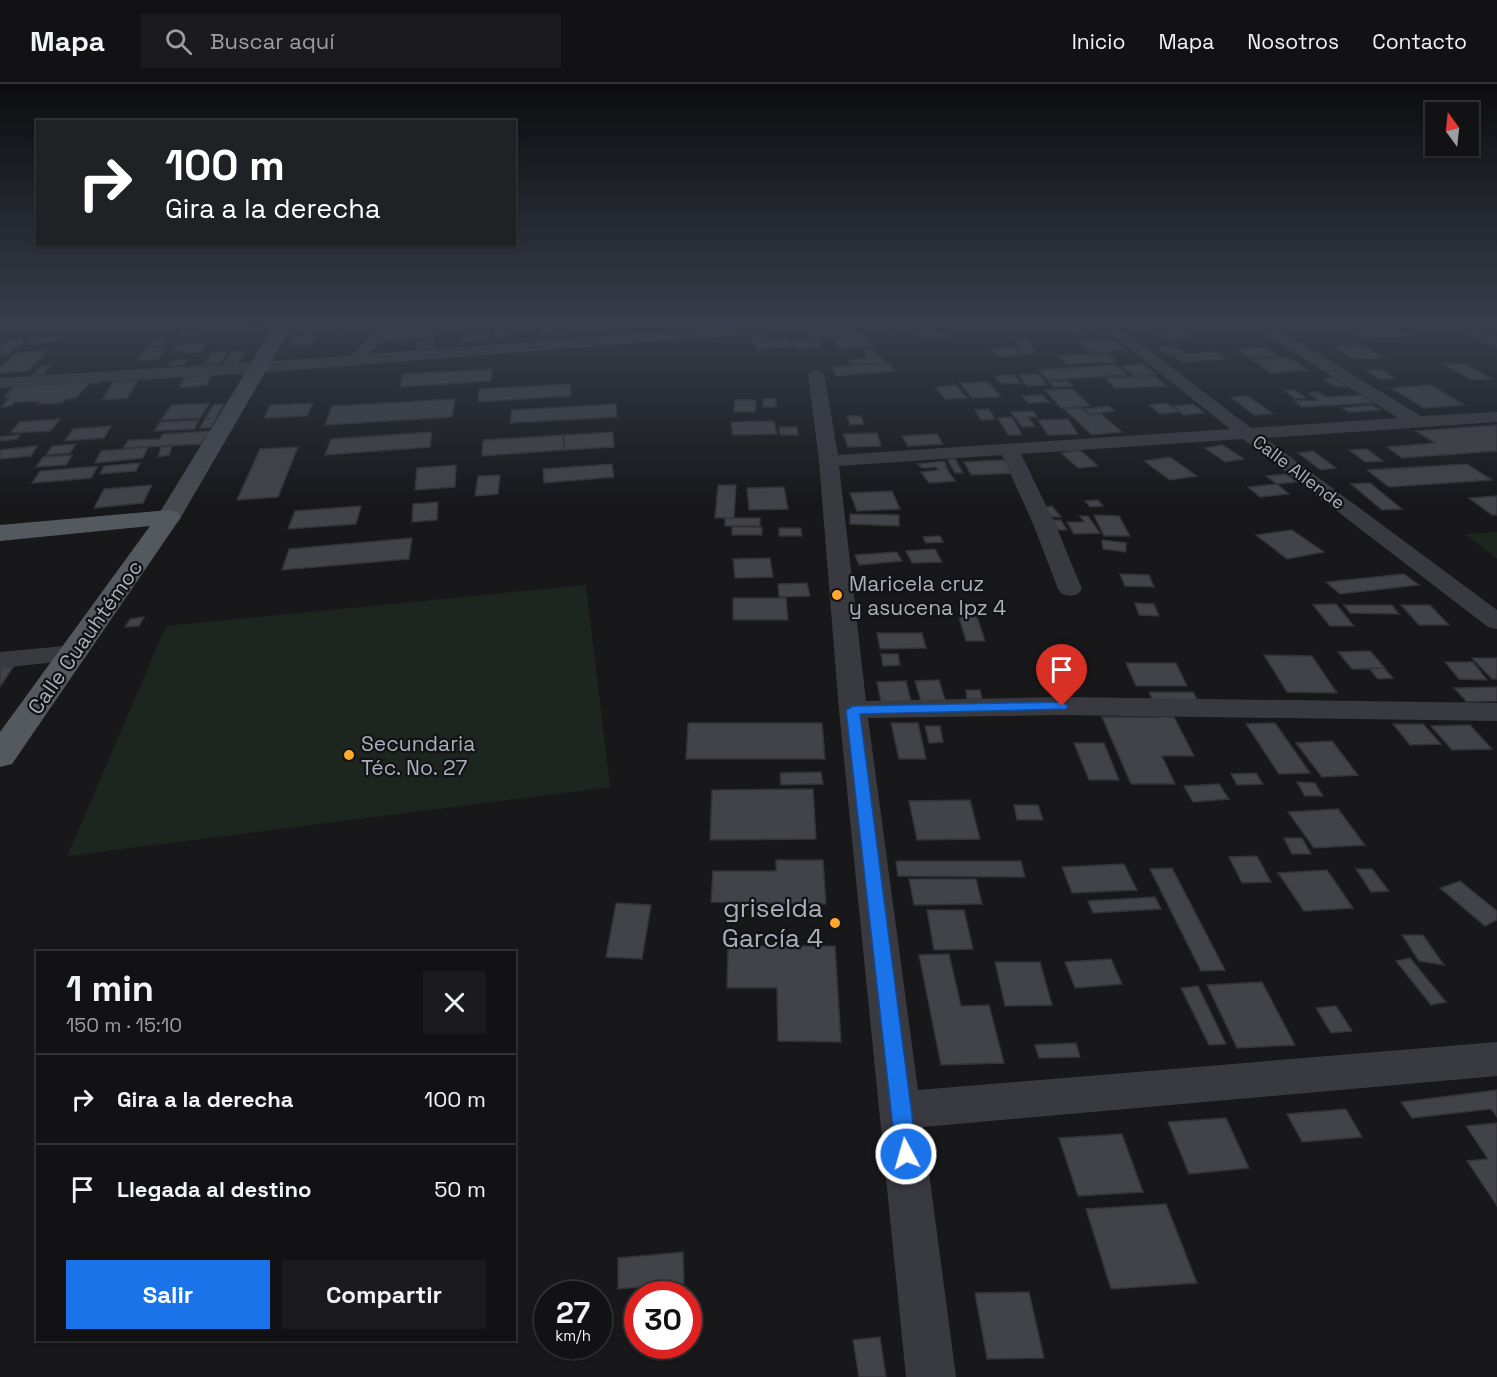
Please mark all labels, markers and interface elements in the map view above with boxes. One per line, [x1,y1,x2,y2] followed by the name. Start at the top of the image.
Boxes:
[141,14,561,68] search box
[30,23,105,59] text: Mapa
[162,25,195,58] icon: search
[210,27,335,55] text: Buscar aquí
[1072,28,1126,55] text: Inicio
[1159,28,1214,55] text: Mapa
[1247,28,1339,55] text: Nosotros
[1372,28,1467,55] text: Contacto
[1425,102,1479,156] north arrow
[1425,102,1479,156] map controls
[165,139,285,192] text: 100 m
[66,144,144,222] icon: right
[165,191,380,226] text: Gira a la derecha
[1248,430,1350,514] street label: Calle Allende
[22,554,148,720] street label: Calle Cuauhtémoc
[849,570,1006,621] place label: Maricela cruz y asucena lpz 4
[830,588,844,602] marker: Maricela cruz y asucena lpz 4
[1036,644,1087,706] pin
[1045,653,1078,686] icon: arrive
[361,730,475,781] place label: Secundaria Téc. No. 27
[342,748,356,762] marker: Secundaria Téc. No. 27
[722,891,823,955] place label: griselda García 4
[828,916,842,930] marker: griselda García 4
[66,966,154,1012] text: 1 min
[423,971,486,1034] button: close
[66,1012,182,1038] text: 150 m · 15:10
[66,1083,99,1116] icon: right
[117,1085,294,1113] text: Gira a la derecha
[424,1085,486,1113] text: 100 m
[874,1122,938,1186] position arrow
[66,1173,99,1206] icon: arrive
[117,1175,311,1203] text: Llegada al destino
[434,1175,486,1203] text: 50 m
[66,1260,270,1329] button: Salir
[282,1260,486,1329] button: Compartir
[624,1281,702,1359] speed limit sign: 30
[556,1293,590,1332] text: 27
[555,1326,591,1345] text: km/h

